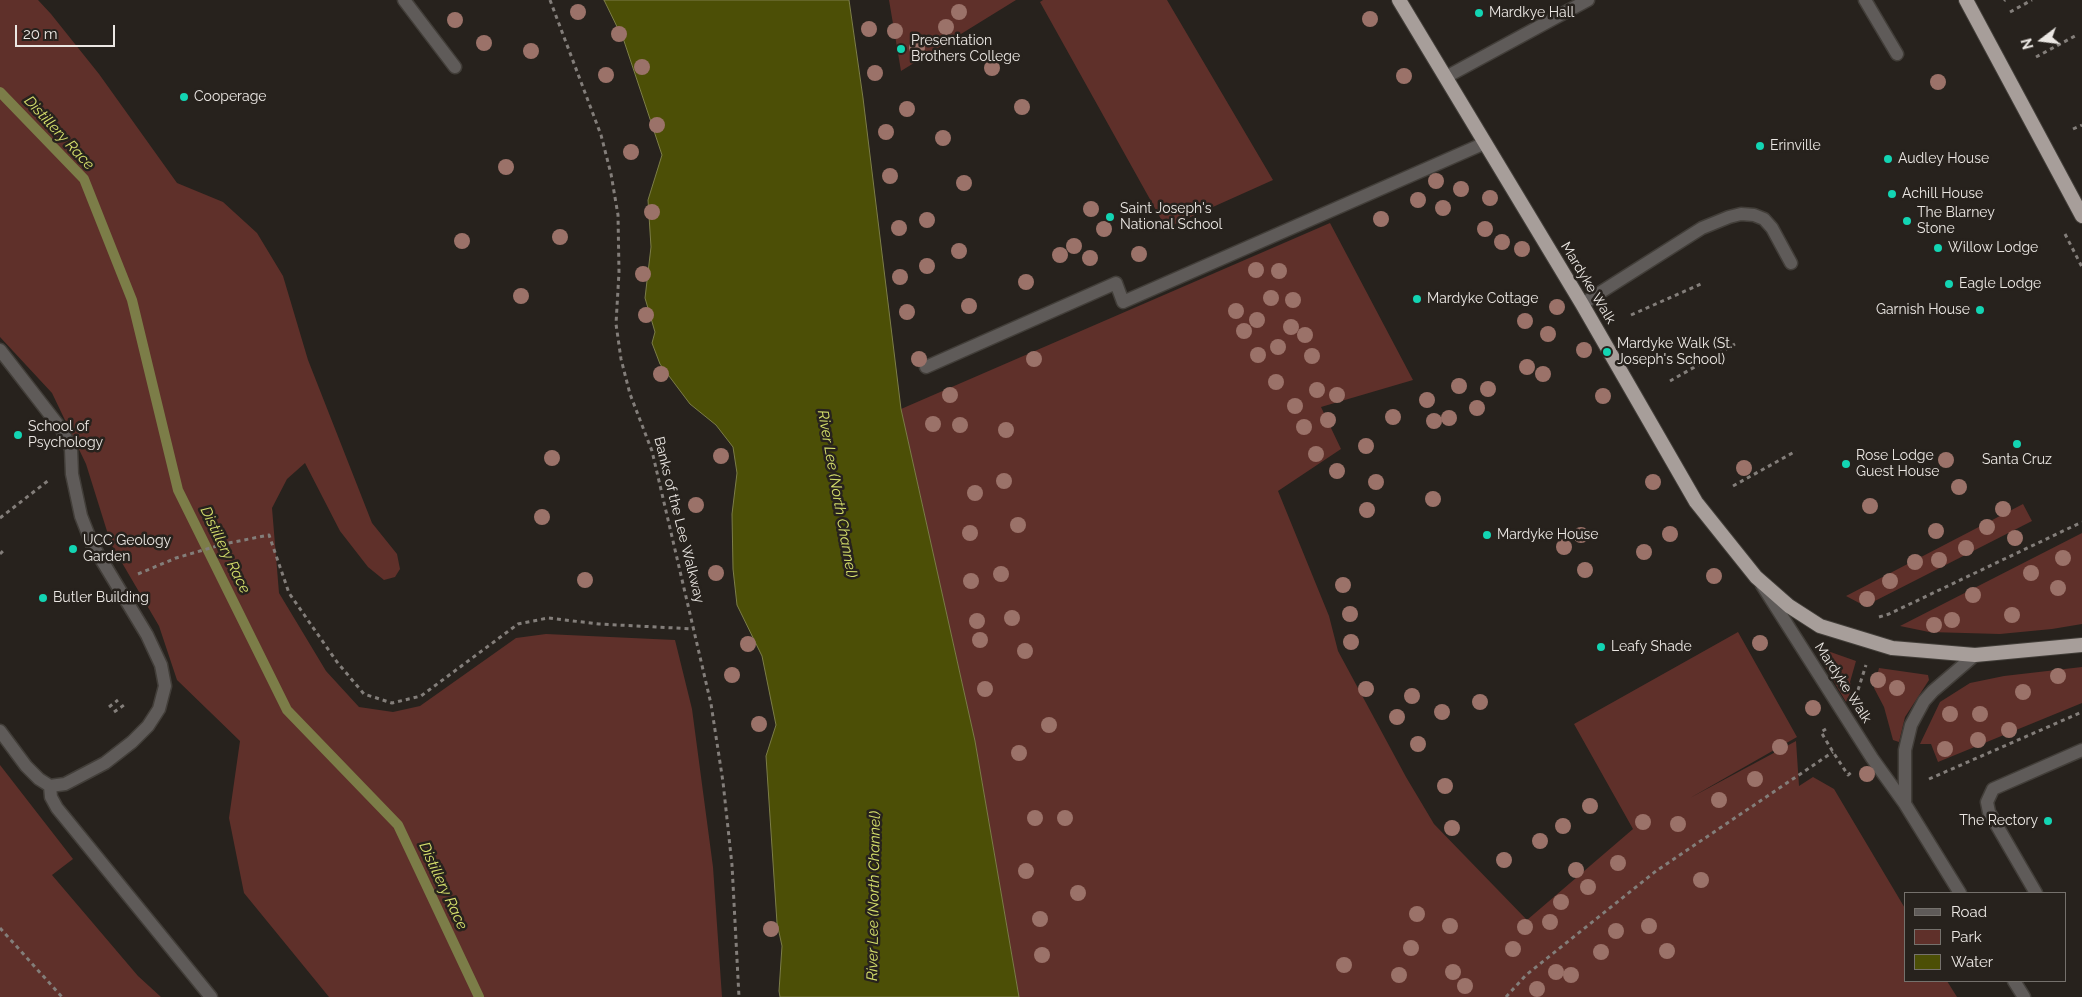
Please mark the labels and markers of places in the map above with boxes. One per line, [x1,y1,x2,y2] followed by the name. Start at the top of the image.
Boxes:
[1489,5,1574,21] place label: Mardkye Hall
[1473,7,1485,19] marker: Mardkye Hall
[911,33,1020,65] place label: Presentation Brothers College
[895,43,907,55] marker: Presentation Brothers College
[194,89,267,105] place label: Cooperage
[178,91,190,103] marker: Cooperage
[1770,138,1821,154] place label: Erinville
[1754,140,1766,152] marker: Erinville
[1898,151,1989,167] place label: Audley House
[1882,153,1894,165] marker: Audley House
[1902,186,1983,202] place label: Achill House
[1886,188,1898,200] marker: Achill House
[1120,201,1222,233] place label: Saint Joseph's National School
[1917,205,1995,238] place label: The Blarney Stone
[1104,211,1116,223] marker: Saint Joseph's National School
[1901,215,1913,227] marker: The Blarney Stone
[1948,240,2038,256] place label: Willow Lodge
[1932,242,1944,254] marker: Willow Lodge
[1959,276,2041,292] place label: Eagle Lodge
[1943,278,1955,290] marker: Eagle Lodge
[1427,291,1538,307] place label: Mardyke Cottage
[1411,293,1423,305] marker: Mardyke Cottage
[1876,302,1970,318] place label: Garnish House
[1974,304,1986,316] marker: Garnish House
[1617,336,1732,368] place label: Mardyke Walk (St. Joseph's School)
[1601,346,1613,358] marker: Mardyke Walk (St. Joseph's School)
[28,419,103,452] place label: School of Psychology
[12,429,24,441] marker: School of Psychology
[2011,438,2023,450] marker: Santa Cruz
[1856,448,1939,481] place label: Rose Lodge Guest House
[1982,452,2052,468] place label: Santa Cruz
[1840,458,1852,470] marker: Rose Lodge Guest House
[1497,527,1599,543] place label: Mardyke House
[1481,529,1493,541] marker: Mardyke House
[83,533,171,566] place label: UCC Geology Garden
[67,543,79,555] marker: UCC Geology Garden
[53,590,149,606] place label: Butler Building
[37,592,49,604] marker: Butler Building
[1611,639,1692,655] place label: Leafy Shade
[1595,641,1607,653] marker: Leafy Shade
[1959,813,2038,829] place label: The Rectory
[2042,815,2054,827] marker: The Rectory

